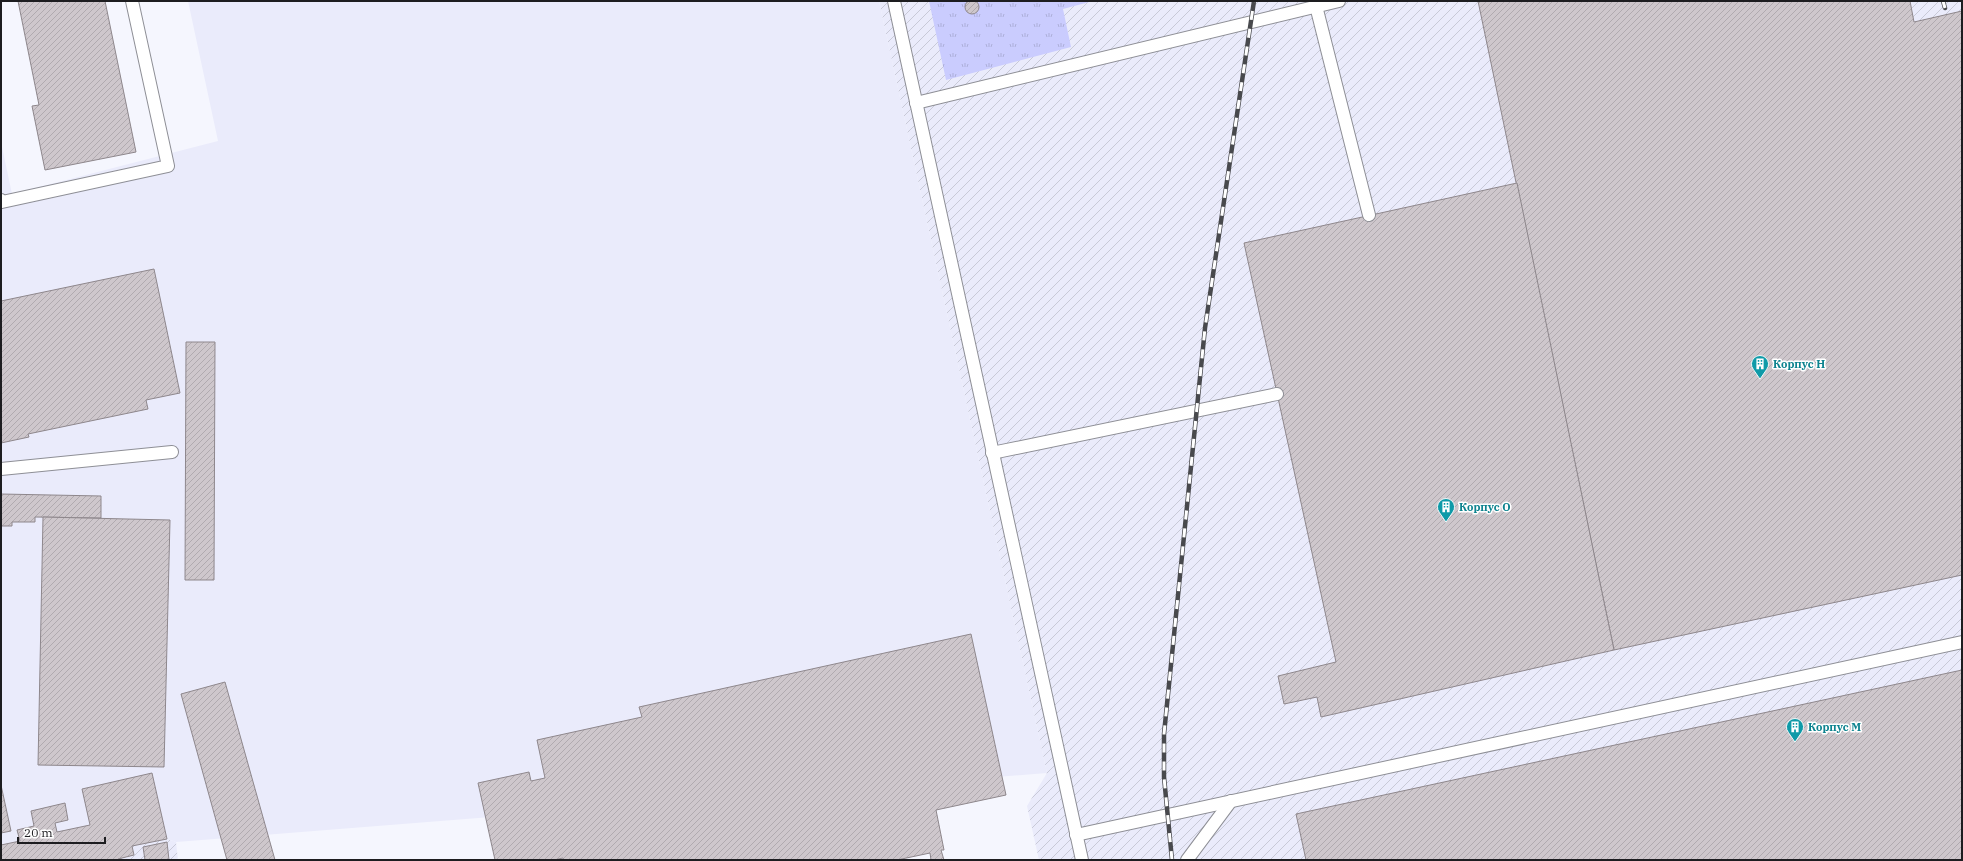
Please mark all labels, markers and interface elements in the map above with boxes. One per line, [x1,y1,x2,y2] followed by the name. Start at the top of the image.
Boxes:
[1750,354,1770,379] building icon: Корпус Н
[1773,357,1825,371] place label: Корпус Н
[1436,497,1456,522] building icon: Корпус О
[1459,500,1511,514] place label: Корпус О
[1785,717,1805,742] building icon: Корпус М
[1808,720,1861,734] place label: Корпус М
[18,819,105,845] scale bar
[24,825,53,840] text: 20 m

